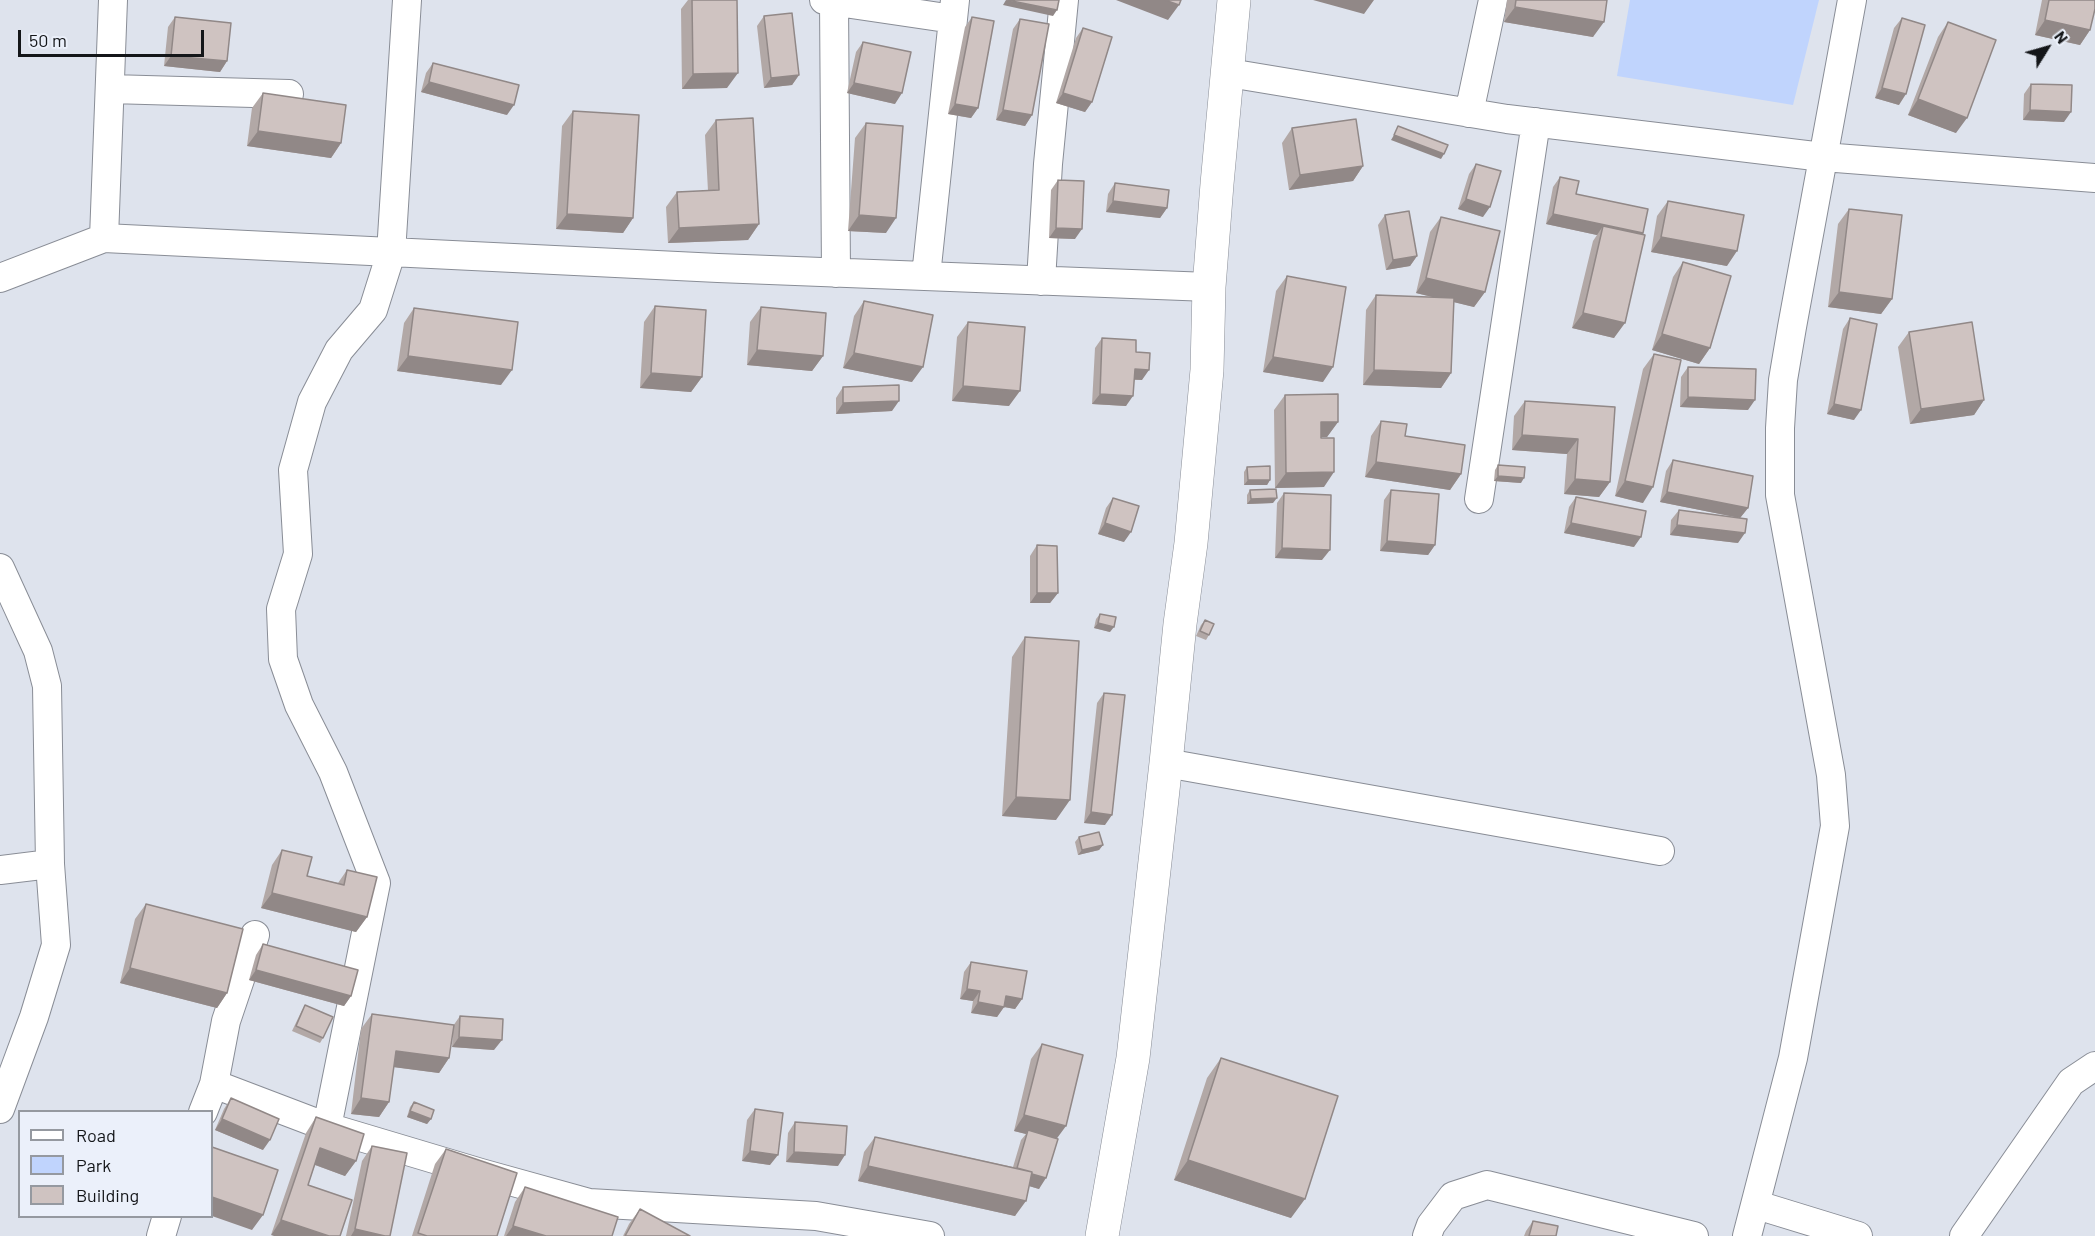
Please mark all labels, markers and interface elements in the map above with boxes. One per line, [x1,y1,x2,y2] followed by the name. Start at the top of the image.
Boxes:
[21,18,207,56] scale bar
[2017,18,2077,78] north arrow
[2051,27,2073,47] text: N
[29,29,67,51] text: 50 m
[18,1110,213,1218] legend
[76,1124,116,1146] text: Road
[76,1154,111,1176] text: Park
[76,1184,139,1206] text: Building

